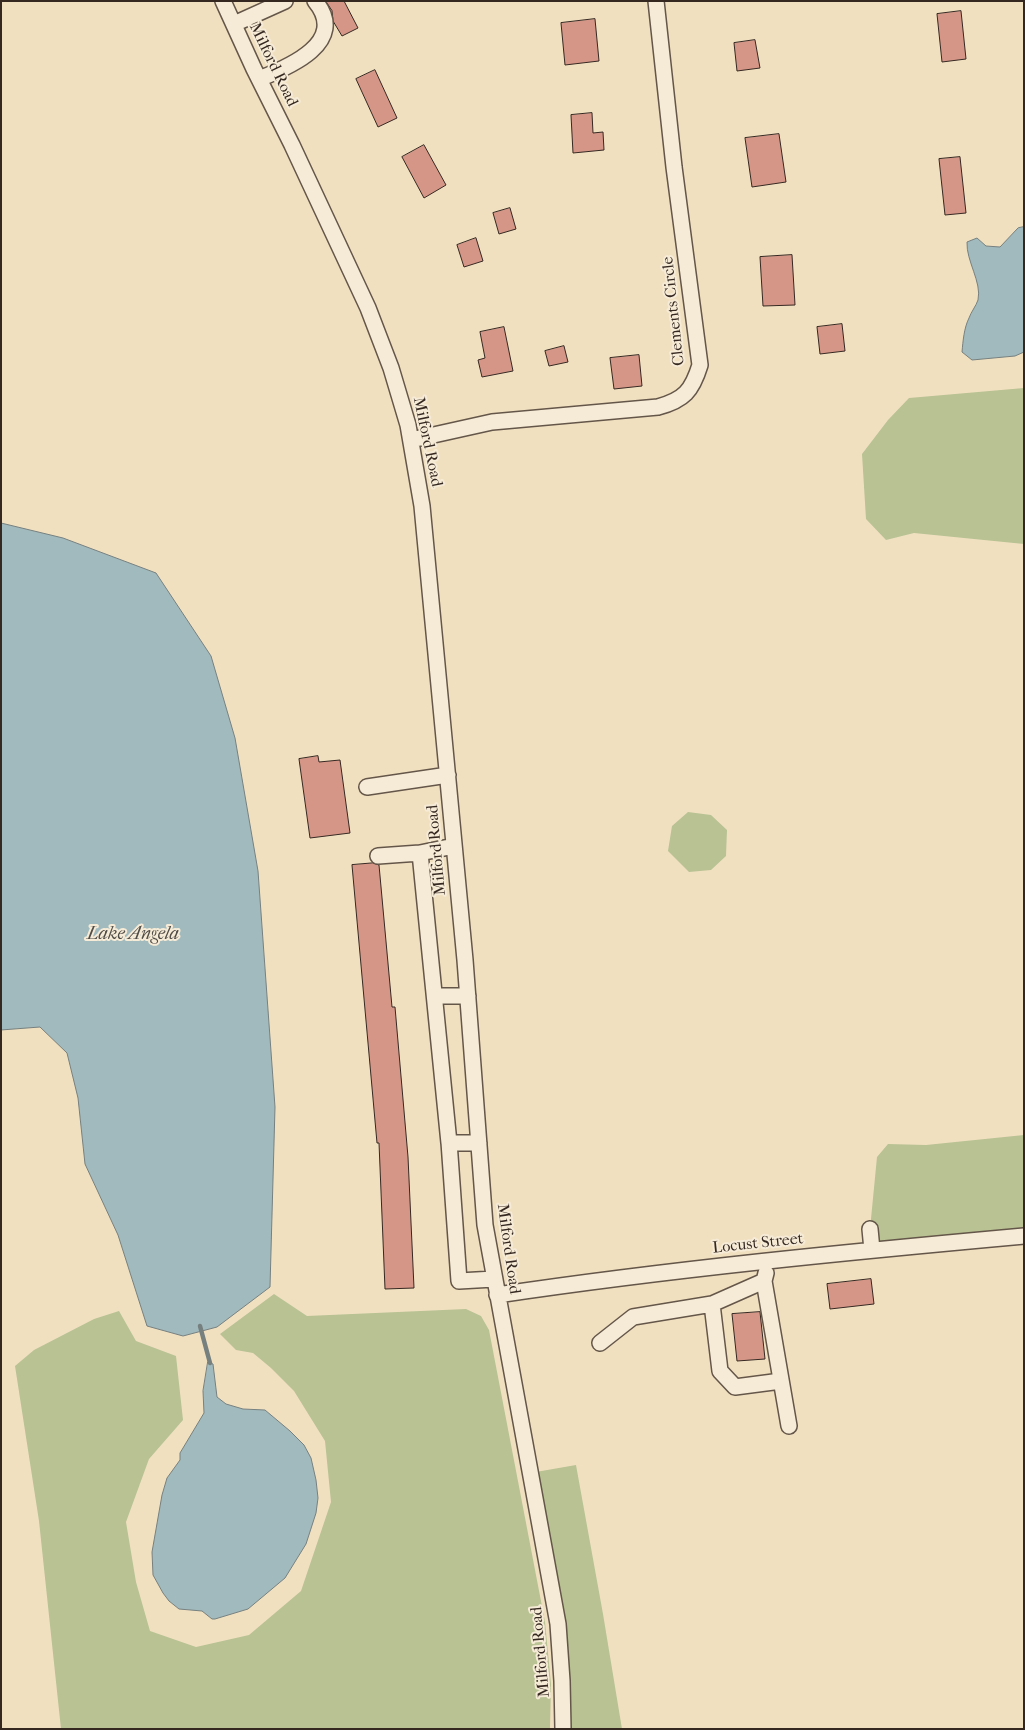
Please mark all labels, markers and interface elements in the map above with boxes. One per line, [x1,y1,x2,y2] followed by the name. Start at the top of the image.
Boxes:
[244,20,302,110] street label: Milford Road
[659,255,689,367] street label: Clements Circle
[408,395,446,489] street label: Milford Road
[423,804,451,896] street label: Milford Road
[87,924,179,946] water label: Lake Angela
[492,1203,524,1295] street label: Milford Road
[712,1230,804,1258] street label: Locust Street
[527,1606,555,1698] street label: Milford Road

